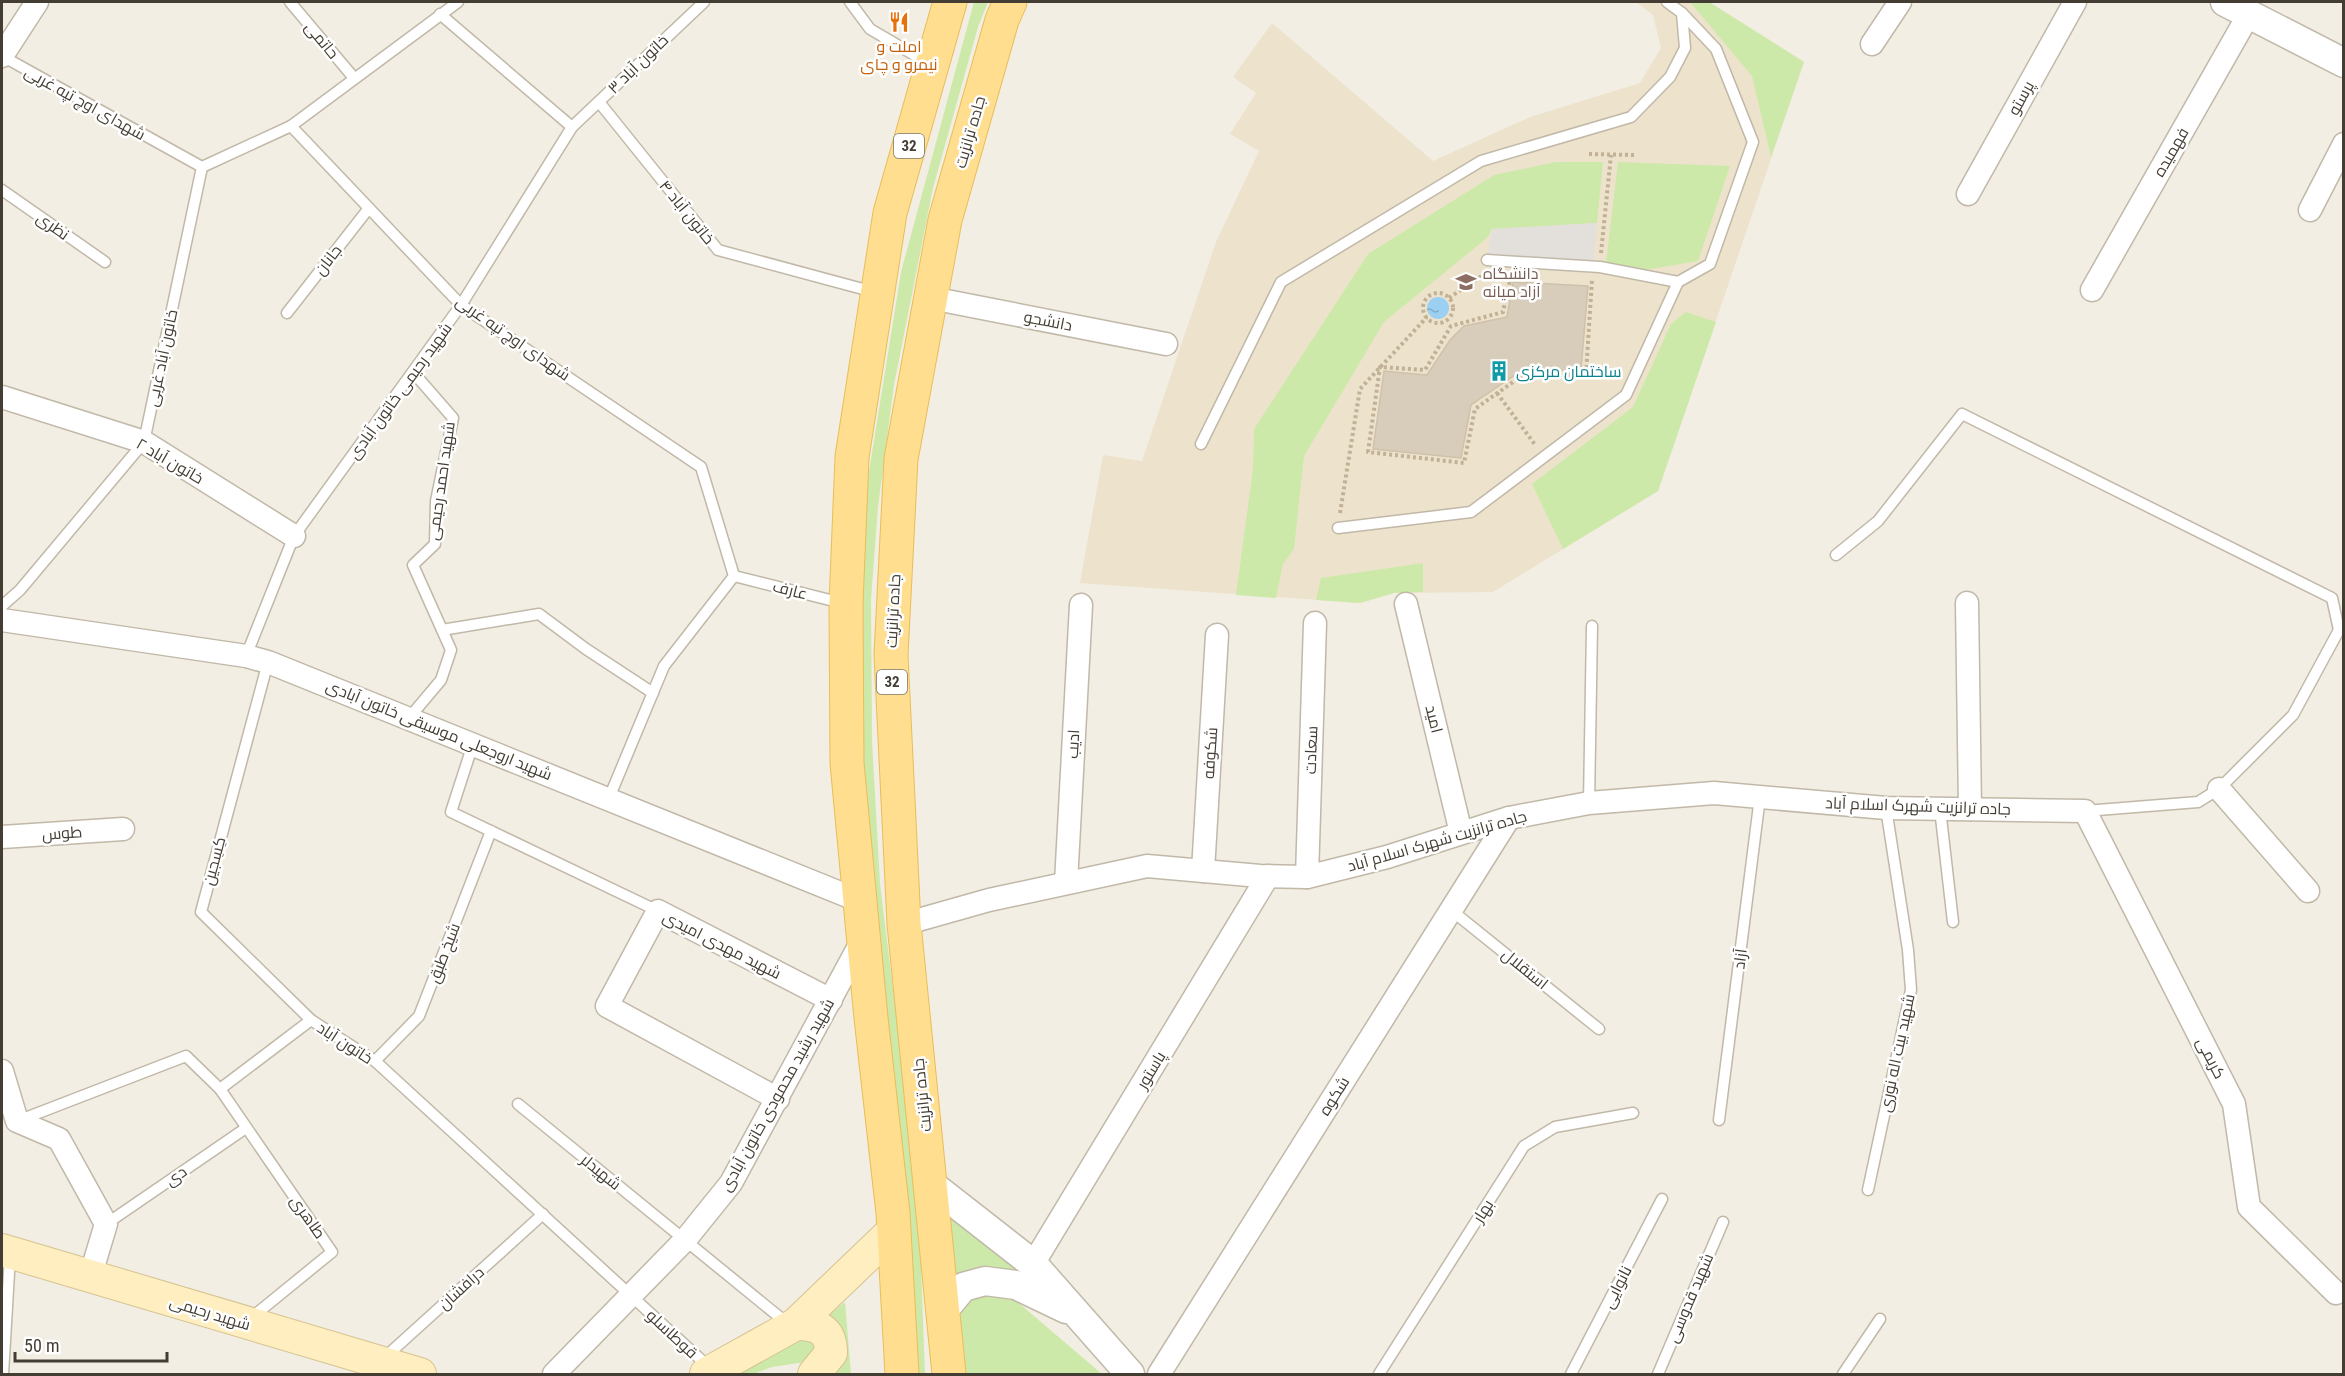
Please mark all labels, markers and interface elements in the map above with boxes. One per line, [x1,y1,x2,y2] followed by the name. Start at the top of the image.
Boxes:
[887,10,911,34] restaurant icon: املت و نیمرو و چای
[300,17,343,63] street label: حاتمی
[604,30,673,98] street label: خاتون آباد ۳
[860,37,938,76] place label: املت و نیمرو و چای
[20,62,149,146] street label: شهدای اوچ تپه غربی
[2004,77,2040,119] street label: پرستو
[951,94,989,170] street label: جاده ترانزیت
[2149,124,2194,180] street label: فهمیده
[894,134,924,158] road number: 32
[655,176,719,248] street label: خاتون آباد ۴
[32,208,73,245] street label: نظری
[310,241,347,280] street label: جانان
[1483,264,1541,301] place label: دانشگاه آزاد میانه
[1454,270,1478,294] school or university icon: دانشگاه آزاد میانه
[451,291,574,386] street label: شهدای اوچ تپه غربی
[1022,307,1074,335] street label: دانشجو
[142,308,183,409] street label: خاتون آباد غربی
[344,319,457,463] street label: شهید رحیمی خاتون آبادی
[1487,359,1511,383] building icon: ساختمان مرکزی
[1516,362,1622,382] place label: ساختمان مرکزی
[423,420,460,542] street label: شهید احمد رحیمی
[132,434,207,489] street label: خاتون آباد ۲
[882,573,904,649] street label: جاده ترانزیت
[771,577,809,603] street label: عارف
[877,670,907,694] road number: 32
[323,676,555,785] street label: شهید اروجعلی موسیقی خاتون آبادی
[1421,703,1447,735] street label: امید
[1301,725,1321,775] street label: سعادت
[1199,726,1221,780] street label: شکوفه
[1063,729,1083,759] street label: ادیب
[1825,793,2011,821] street label: جاده ترانزیت شهرک اسلام آباد
[1345,806,1529,878] street label: جاده ترانزیت شهرک اسلام آباد
[41,822,83,845] street label: طوس
[198,835,231,888] street label: کِسِجین
[659,907,784,984] street label: شهید مهدی امیدی
[424,920,466,986] street label: شیخ طبق
[1497,945,1552,994] street label: استقلال
[1729,947,1751,970] street label: آزاد
[1875,992,1920,1114] street label: شهید بیت اله نوری
[716,995,839,1195] street label: شهید رشید محمودی خاتون آبادی
[313,1018,376,1069] street label: خاتون آباد
[2192,1034,2229,1082] street label: کریمی
[1132,1047,1172,1094] street label: پاستور
[909,1057,935,1133] street label: جاده ترانزیت
[1315,1073,1353,1119] street label: شکوه
[576,1149,625,1195] street label: شهیدلر
[162,1162,191,1191] street label: دی
[285,1192,330,1243] street label: طاهری
[1468,1196,1498,1227] street label: بهار
[1663,1251,1718,1346] street label: شهید قدوسی
[434,1263,488,1314] street label: درافشان
[1598,1263,1637,1312] street label: نانوایی
[167,1292,253,1335] street label: شهید رحیمی
[642,1306,702,1362] street label: قوطاسلو
[15,1325,166,1363] scale bar
[24,1335,59,1356] text: 50 m

